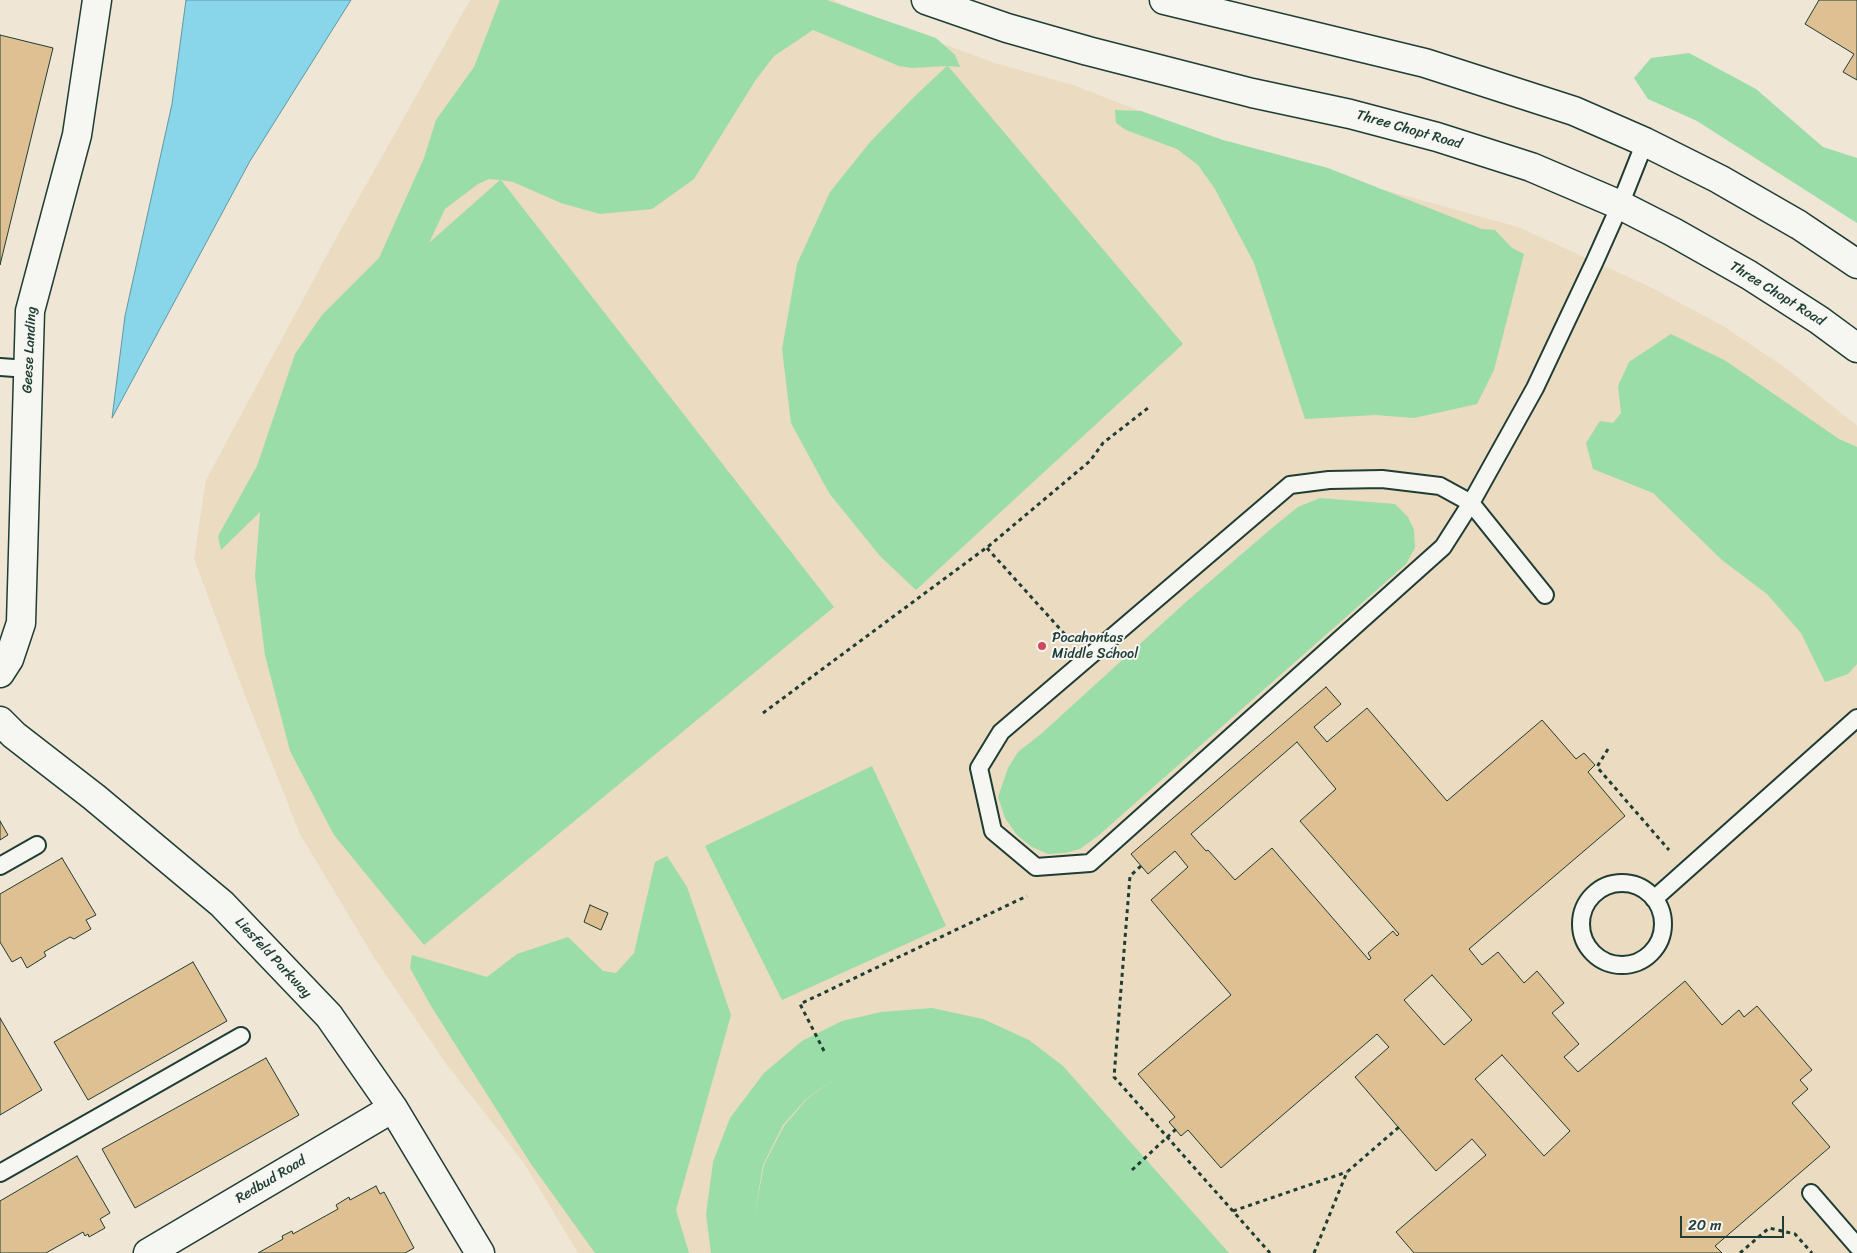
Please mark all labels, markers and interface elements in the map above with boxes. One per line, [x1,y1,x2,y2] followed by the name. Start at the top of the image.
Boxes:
[1354,107,1464,153] street label: Three Chopt Road
[1726,258,1828,330] street label: Three Chopt Road
[19,306,41,394] street label: Geese Landing
[1052,630,1138,662] place label: Pocahontas Middle School
[1036,640,1048,652] marker: Pocahontas Middle School
[231,914,315,1002] street label: Liesfeld Parkway
[233,1152,309,1208] street label: Redbud Road
[1682,1206,1786,1238] scale bar
[1688,1212,1722,1238] text: 20 m

